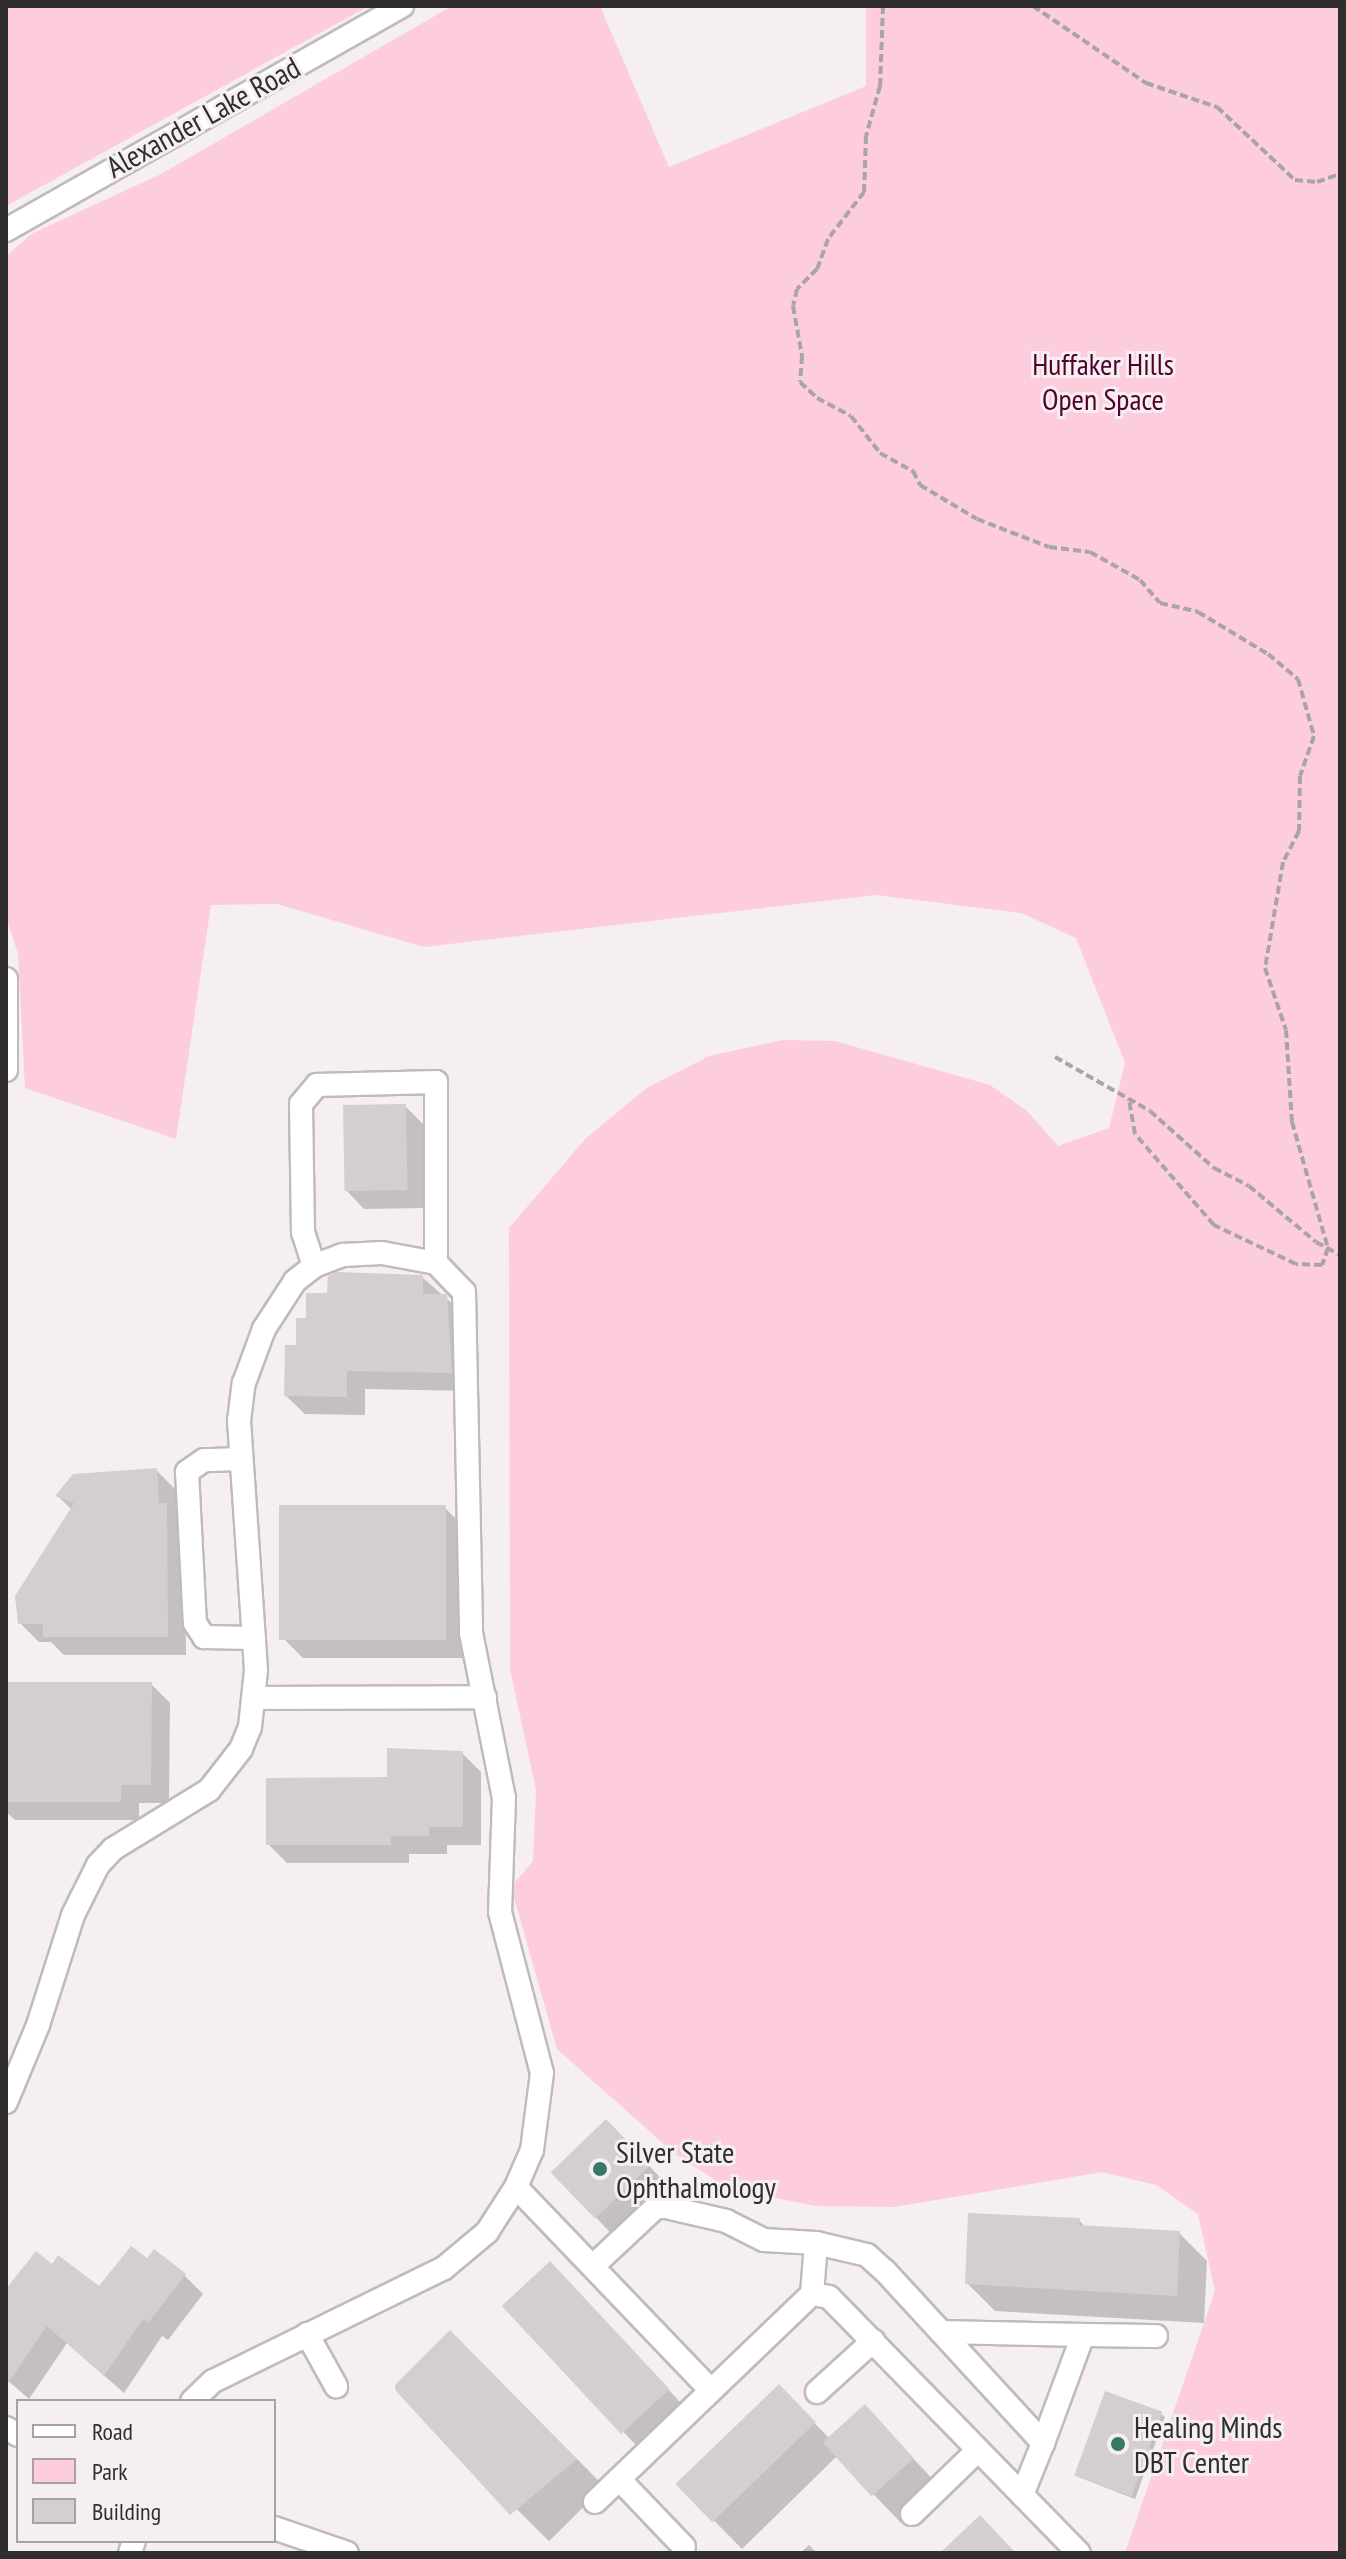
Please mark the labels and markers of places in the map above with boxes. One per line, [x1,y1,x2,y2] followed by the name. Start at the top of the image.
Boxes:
[616,2134,776,2204] place label: Silver State Ophthalmology
[591,2160,609,2178] marker: Silver State Ophthalmology
[1134,2409,1282,2480] place label: Healing Minds DBT Center
[1109,2435,1127,2453] marker: Healing Minds DBT Center

